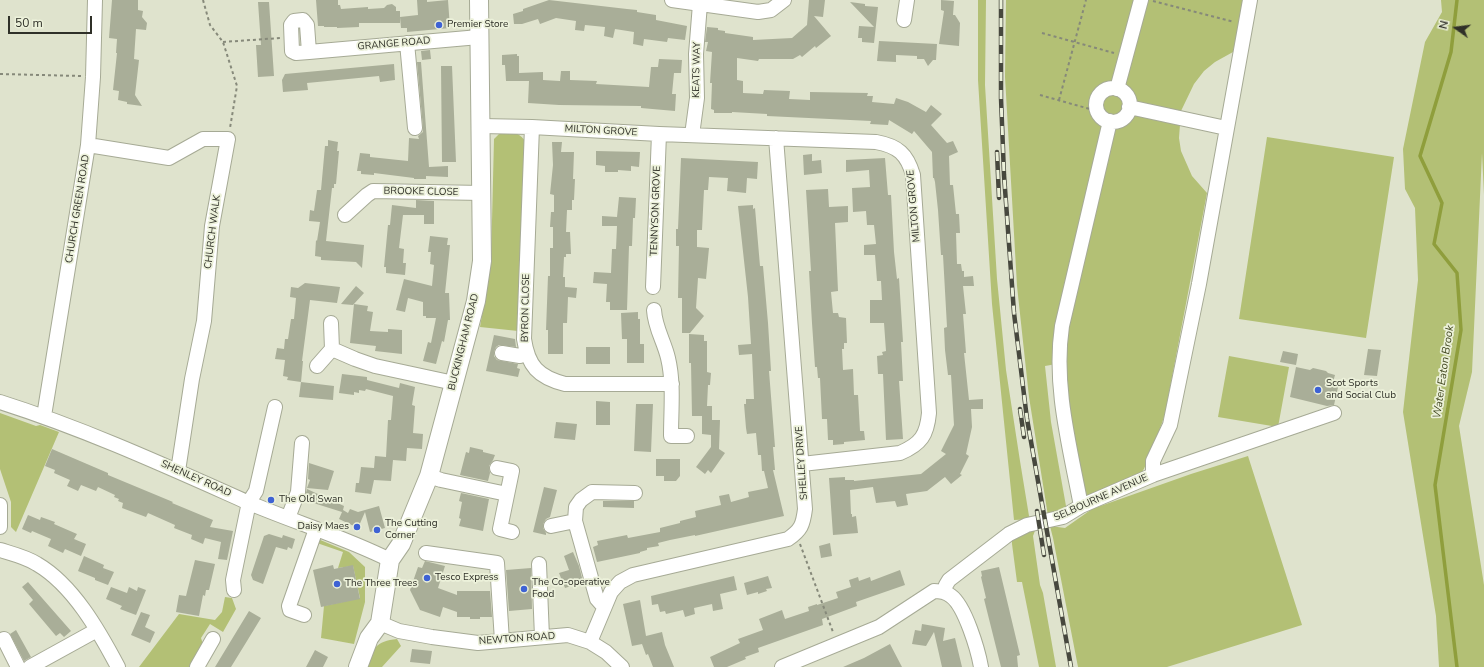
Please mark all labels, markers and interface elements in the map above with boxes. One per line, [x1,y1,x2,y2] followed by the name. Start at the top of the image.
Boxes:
[10,8,94,34] scale bar
[1436,8,1476,48] north arrow
[15,15,43,31] text: 50 m
[447,19,508,31] place label: Premier Store
[1436,19,1452,31] text: N
[434,20,444,30] marker: Premier Store
[357,35,431,53] street label: GRANGE ROAD
[691,42,703,98] street label: KEATS WAY
[564,123,638,139] street label: MILTON GROVE
[63,154,93,264] street label: CHURCH GREEN ROAD
[648,166,664,256] street label: TENNYSON GROVE
[905,169,923,243] street label: MILTON GROVE
[383,185,459,199] street label: BROOKE CLOSE
[202,194,224,270] street label: CHURCH WALK
[519,274,533,342] street label: BYRON CLOSE
[446,292,482,392] street label: BUCKINGHAM ROAD
[1431,325,1457,419] water label: Water Eaton Brook
[1326,378,1396,402] place label: Scot Sports and Social Club
[1313,385,1323,395] marker: Scot Sports and Social Club
[793,426,811,500] street label: SHELLEY DRIVE
[159,458,233,500] street label: SHENLEY ROAD
[1052,472,1150,524] street label: SELBOURNE AVENUE
[279,494,343,506] place label: The Old Swan
[266,495,276,505] marker: The Old Swan
[385,518,438,542] place label: The Cutting Corner
[298,521,349,533] place label: Daisy Maes
[352,522,362,532] marker: Daisy Maes
[372,525,382,535] marker: The Cutting Corner
[435,572,498,584] place label: Tesco Express
[422,573,432,583] marker: Tesco Express
[532,577,610,600] place label: The Co-operative Food
[345,578,417,590] place label: The Three Trees
[332,579,342,589] marker: The Three Trees
[519,584,529,594] marker: The Co-operative Food
[478,630,556,648] street label: NEWTON ROAD

